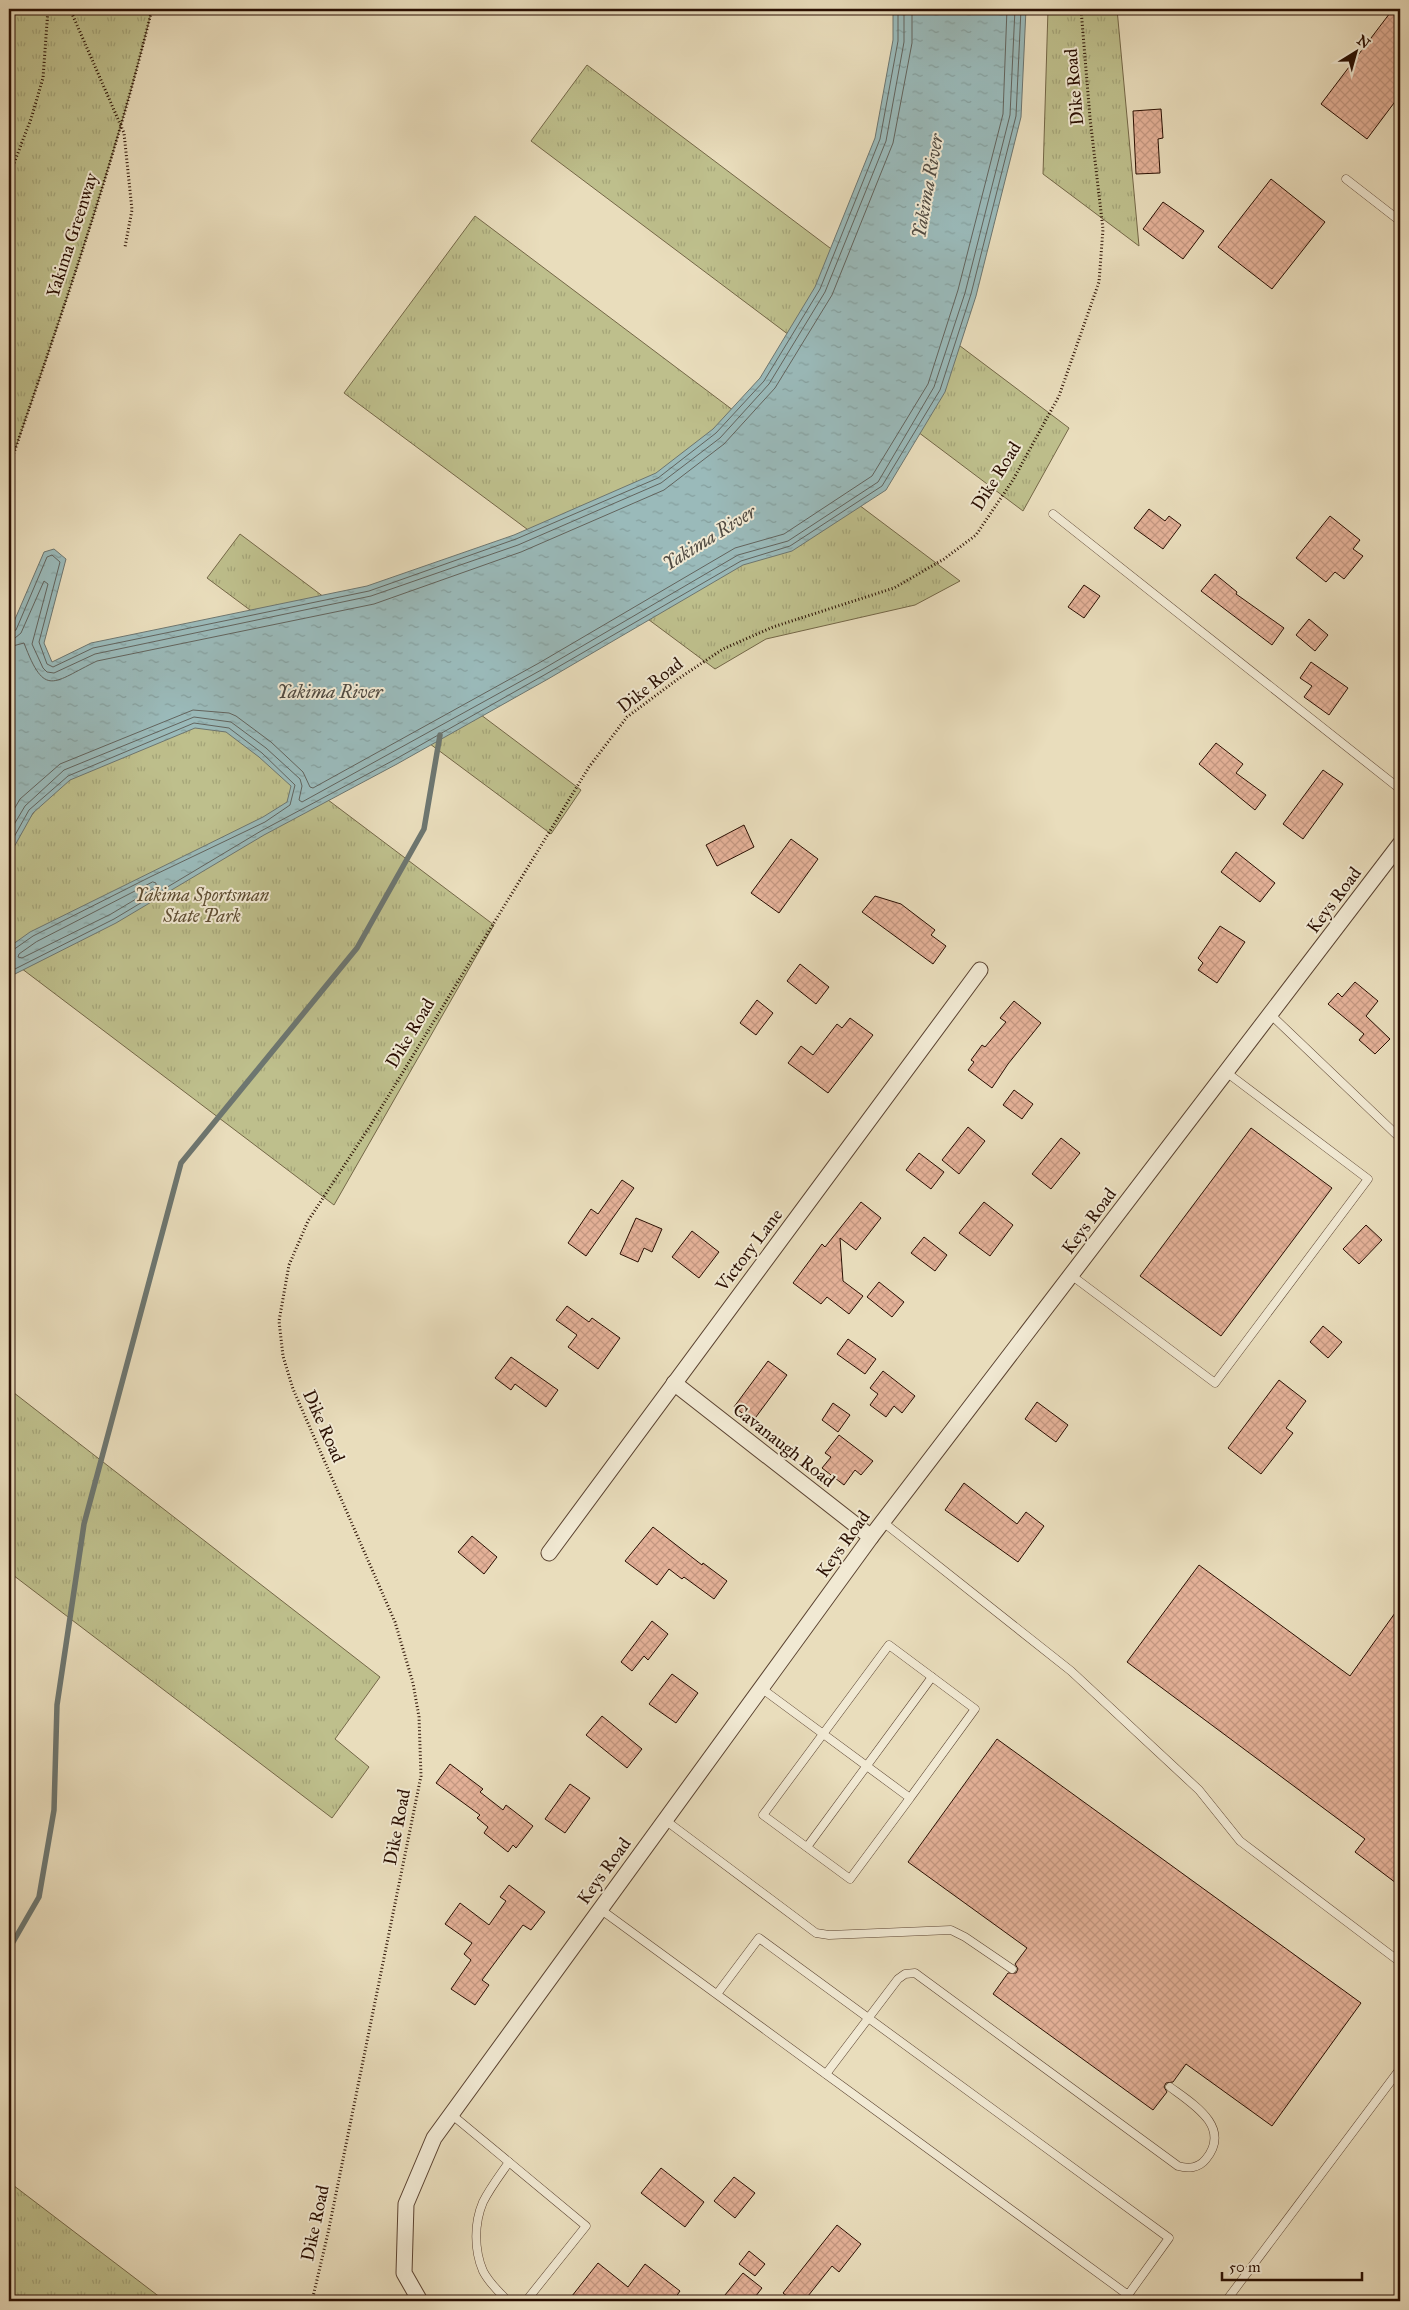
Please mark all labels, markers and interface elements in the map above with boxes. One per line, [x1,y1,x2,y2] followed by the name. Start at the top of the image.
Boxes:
[1332,28,1382,78] north arrow
[1354,32,1373,52] text: N
[1060,48,1088,126] street label: Dike Road
[907,131,948,240] water label: Yakima River
[41,169,103,300] street label: Yakima Greenway
[966,437,1026,515] street label: Dike Road
[658,499,761,575] water label: Yakima River
[613,653,687,717] street label: Dike Road
[277,680,384,703] water label: Yakima River
[1302,863,1366,937] street label: Keys Road
[135,884,270,927] park label: Yakima Sportsman State Park
[381,994,439,1072] street label: Dike Road
[1057,1184,1121,1258] street label: Keys Road
[710,1204,787,1296] street label: Victory Lane
[298,1386,350,1466] street label: Dike Road
[728,1398,839,1492] street label: Cavanaugh Road
[811,1506,875,1582] street label: Keys Road
[379,1787,415,1867] street label: Dike Road
[572,1833,636,1909] street label: Keys Road
[296,2183,334,2263] street label: Dike Road
[1222,2250,1362,2282] scale bar
[1229,2258,1261,2276] text: 50 m

